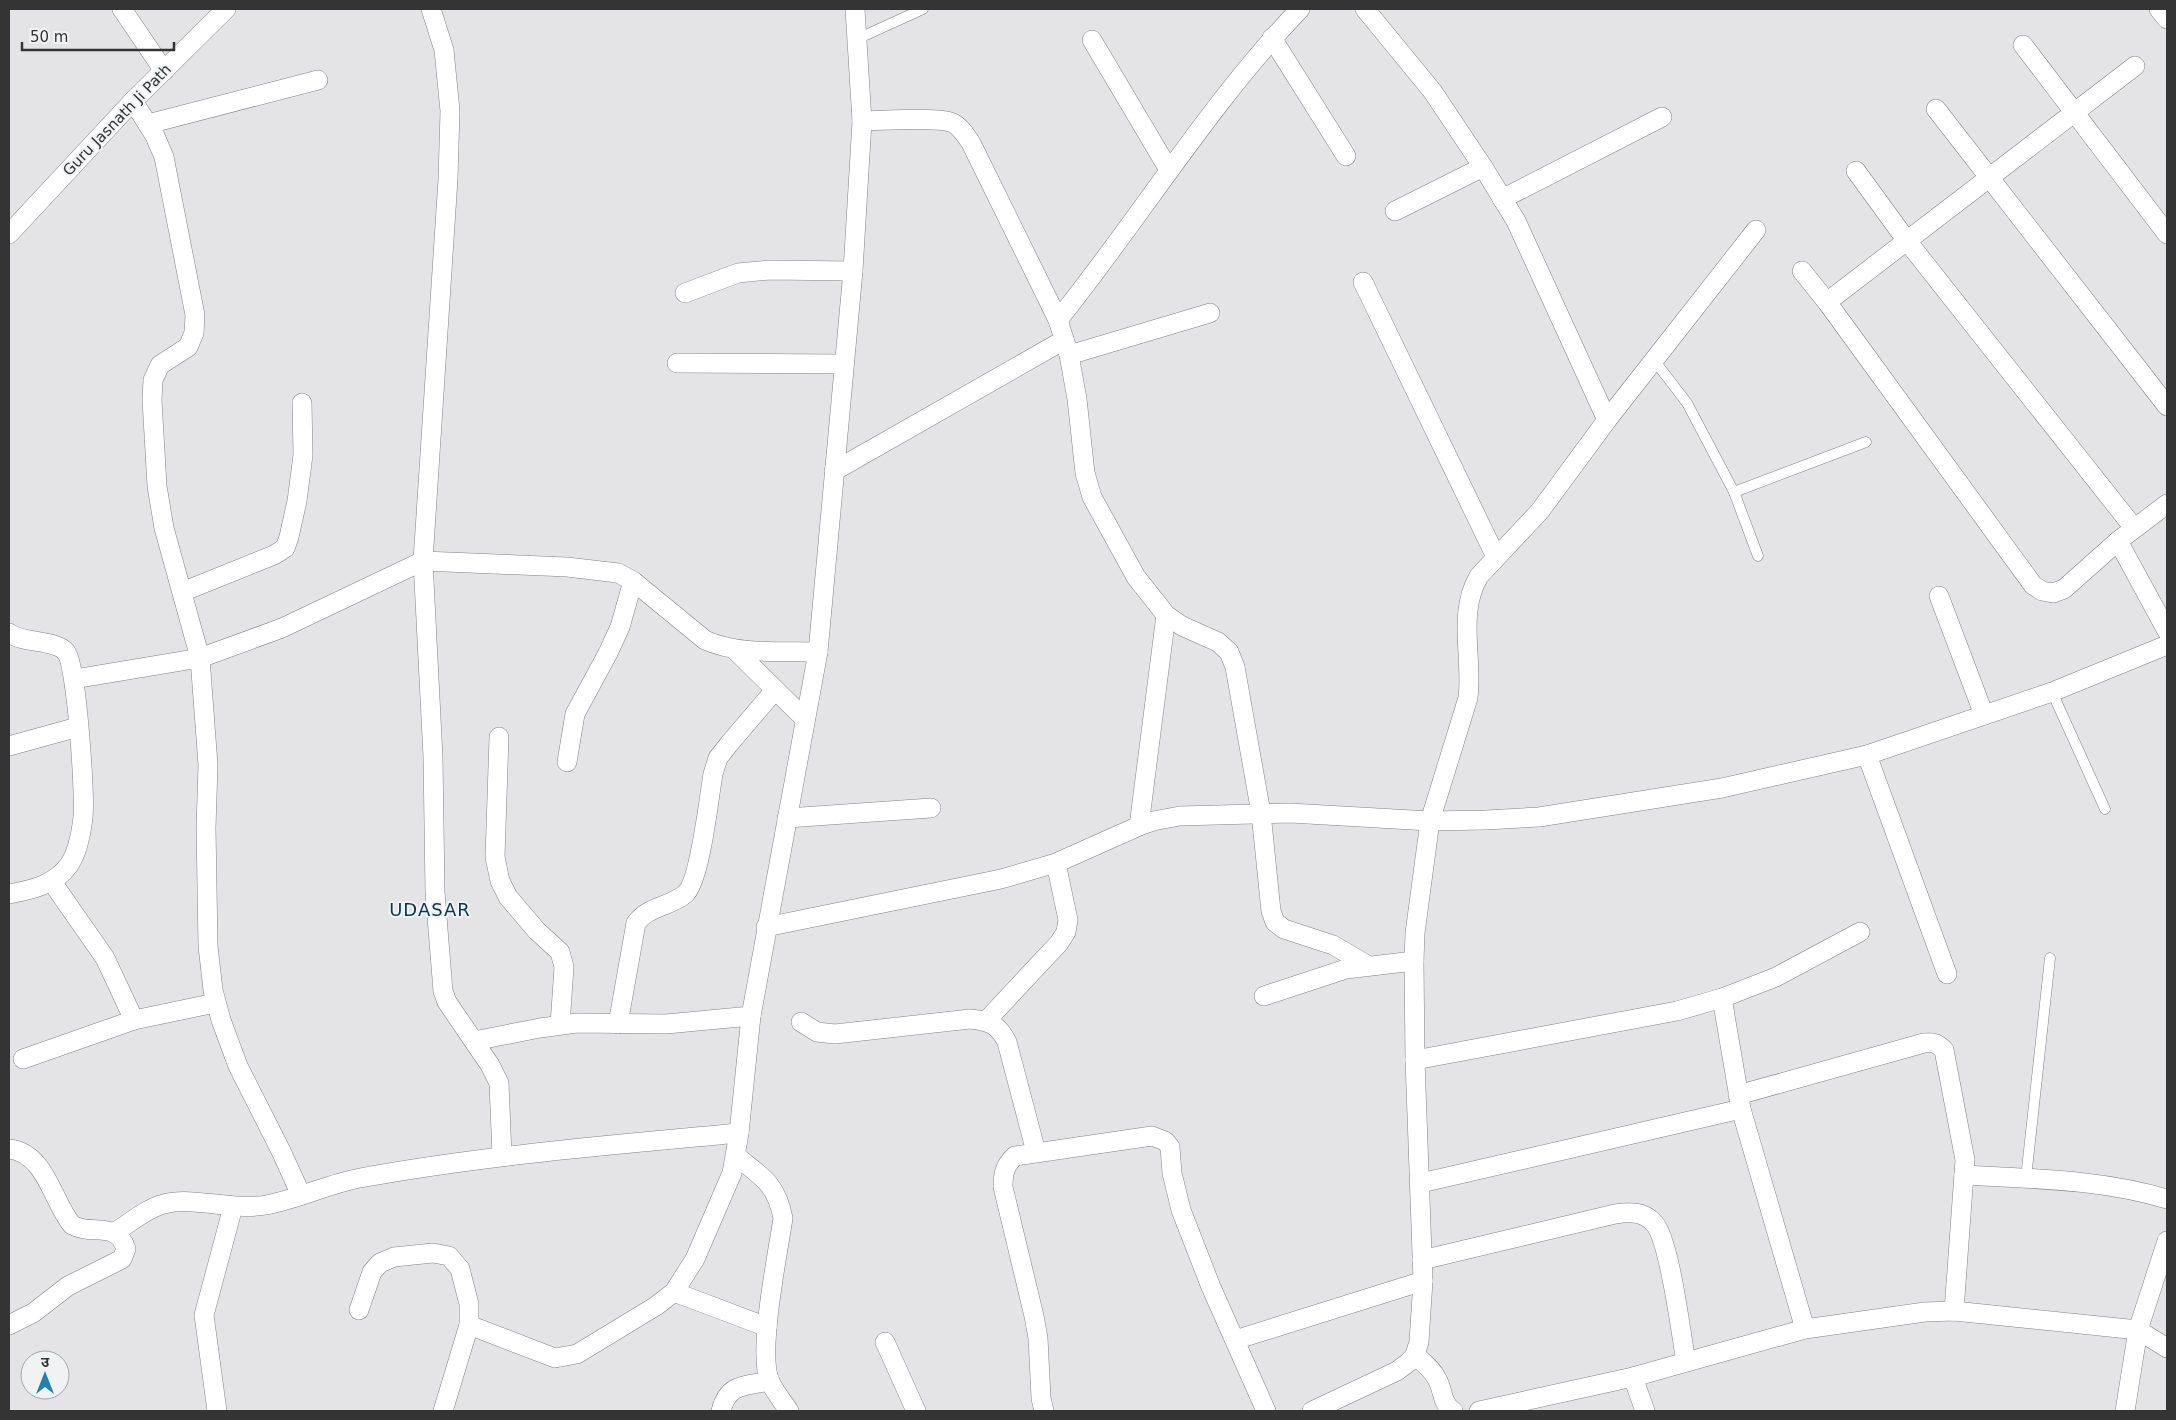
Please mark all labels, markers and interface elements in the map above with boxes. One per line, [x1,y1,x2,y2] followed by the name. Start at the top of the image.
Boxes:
[22,20,175,52] scale bar
[30,28,68,46] text: 50 m
[59,60,175,180] street label: Guru Jasnath Ji Path
[389,899,471,920] district label: UDASAR
[20,1350,70,1400] north arrow
[41,1354,50,1370] text: उ

